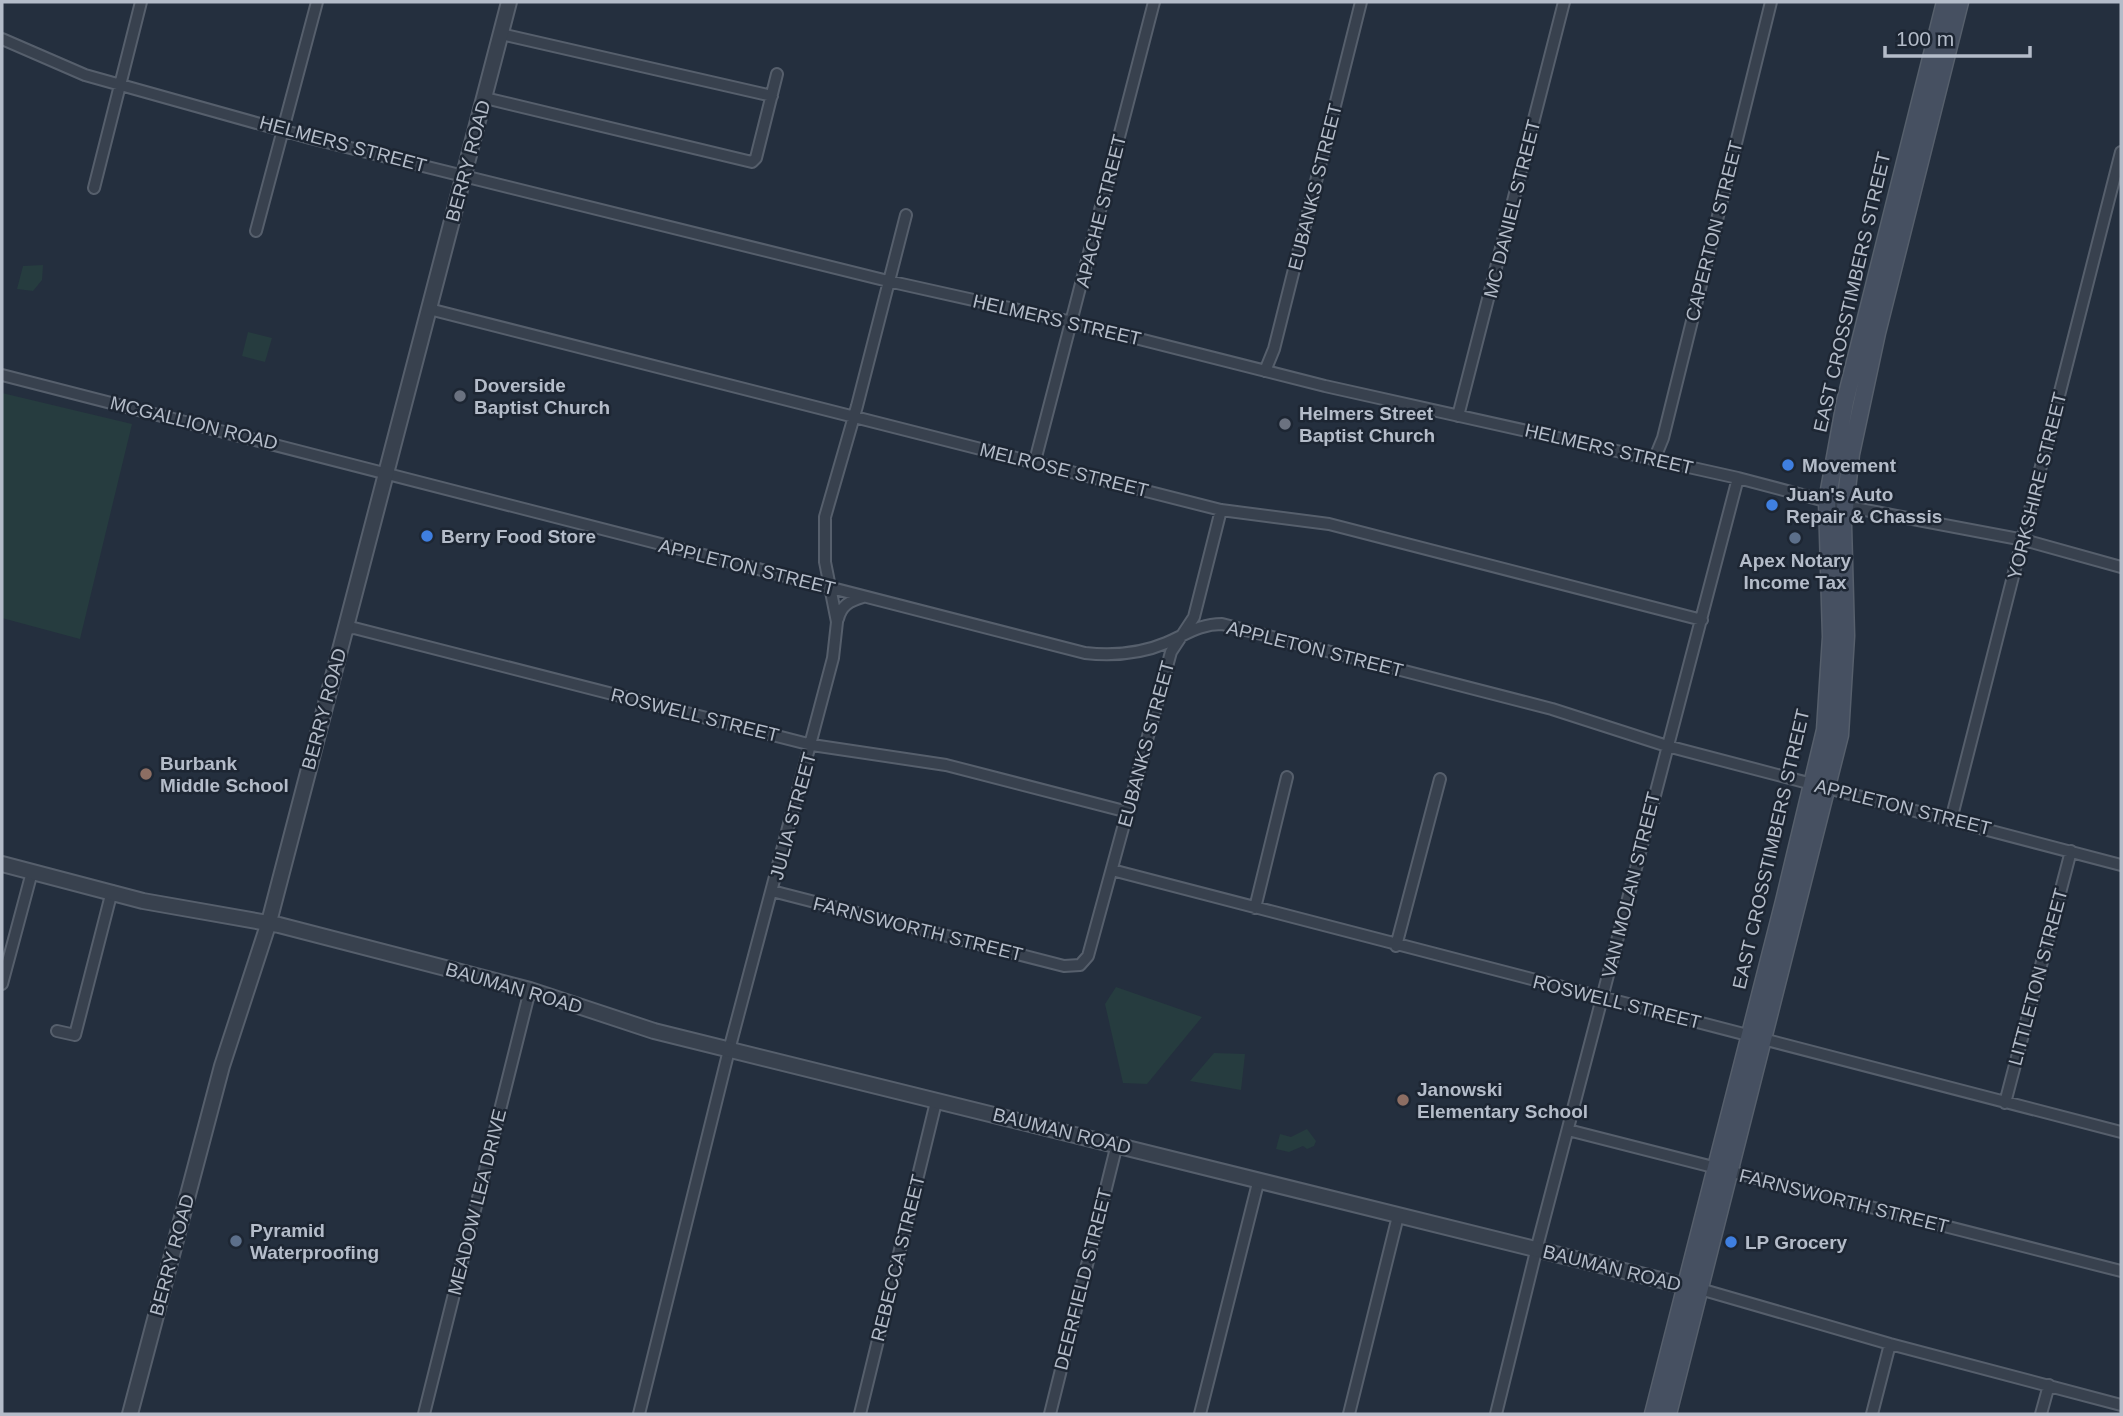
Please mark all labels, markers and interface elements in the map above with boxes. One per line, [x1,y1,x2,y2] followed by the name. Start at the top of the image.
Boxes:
[1885,14,2030,58] scale bar
[1896,27,1954,50] text: 100 m
[442,98,494,224] street label: BERRY ROAD
[1284,101,1346,273] street label: EUBANKS STREET
[257,112,429,177] street label: HELMERS STREET
[1480,117,1544,300] street label: MC DANIEL STREET
[1072,132,1130,290] street label: APACHE STREET
[1681,138,1747,323] street label: CAPERTON STREET
[1810,150,1895,434] street label: EAST CROSSTIMBERS STREET
[971,290,1144,350] street label: HELMERS STREET
[474,375,610,418] place label: Doverside Baptist Church
[452,388,468,404] marker: Doverside Baptist Church
[2004,390,2071,582] street label: YORKSHIRE STREET
[108,392,280,454] street label: MCGALLION ROAD
[1299,403,1435,446] place label: Helmers Street Baptist Church
[1277,416,1293,432] marker: Helmers Street Baptist Church
[1523,419,1696,479] street label: HELMERS STREET
[977,439,1151,501] street label: MELROSE STREET
[1802,455,1897,476] place label: Movement
[1780,457,1796,473] marker: Movement
[1786,484,1942,527] place label: Juan's Auto Repair & Chassis
[1764,497,1780,513] marker: Juan's Auto Repair & Chassis
[441,526,596,547] place label: Berry Food Store
[419,528,435,544] marker: Berry Food Store
[1787,530,1803,546] marker: Apex Notary Income Tax
[657,535,838,599] street label: APPLETON STREET
[1739,550,1851,593] place label: Apex Notary Income Tax
[1225,617,1406,681] street label: APPLETON STREET
[298,646,350,772] street label: BERRY ROAD
[1114,658,1178,829] street label: EUBANKS STREET
[609,684,782,746] street label: ROSWELL STREET
[1729,707,1814,991] street label: EAST CROSSTIMBERS STREET
[766,750,820,882] street label: JULIA STREET
[160,753,289,796] place label: Burbank Middle School
[138,766,154,782] marker: Burbank Middle School
[1813,775,1994,839] street label: APPLETON STREET
[1598,790,1664,980] street label: VAN MOLAN STREET
[2004,886,2072,1068] street label: LITTLETON STREET
[811,893,1025,965] street label: FARNSWORTH STREET
[443,958,585,1018] street label: BAUMAN ROAD
[1531,971,1704,1033] street label: ROSWELL STREET
[1417,1079,1588,1122] place label: Janowski Elementary School
[1395,1092,1411,1108] marker: Janowski Elementary School
[991,1104,1133,1158] street label: BAUMAN ROAD
[444,1107,510,1297] street label: MEADOW LEA DRIVE
[1737,1165,1951,1237] street label: FARNSWORTH STREET
[867,1172,929,1344] street label: REBECCA STREET
[1050,1185,1116,1372] street label: DEERFIELD STREET
[146,1192,198,1318] street label: BERRY ROAD
[250,1220,379,1263] place label: Pyramid Waterproofing
[1745,1232,1848,1253] place label: LP Grocery
[228,1233,244,1249] marker: Pyramid Waterproofing
[1723,1234,1739,1250] marker: LP Grocery
[1541,1241,1683,1295] street label: BAUMAN ROAD

